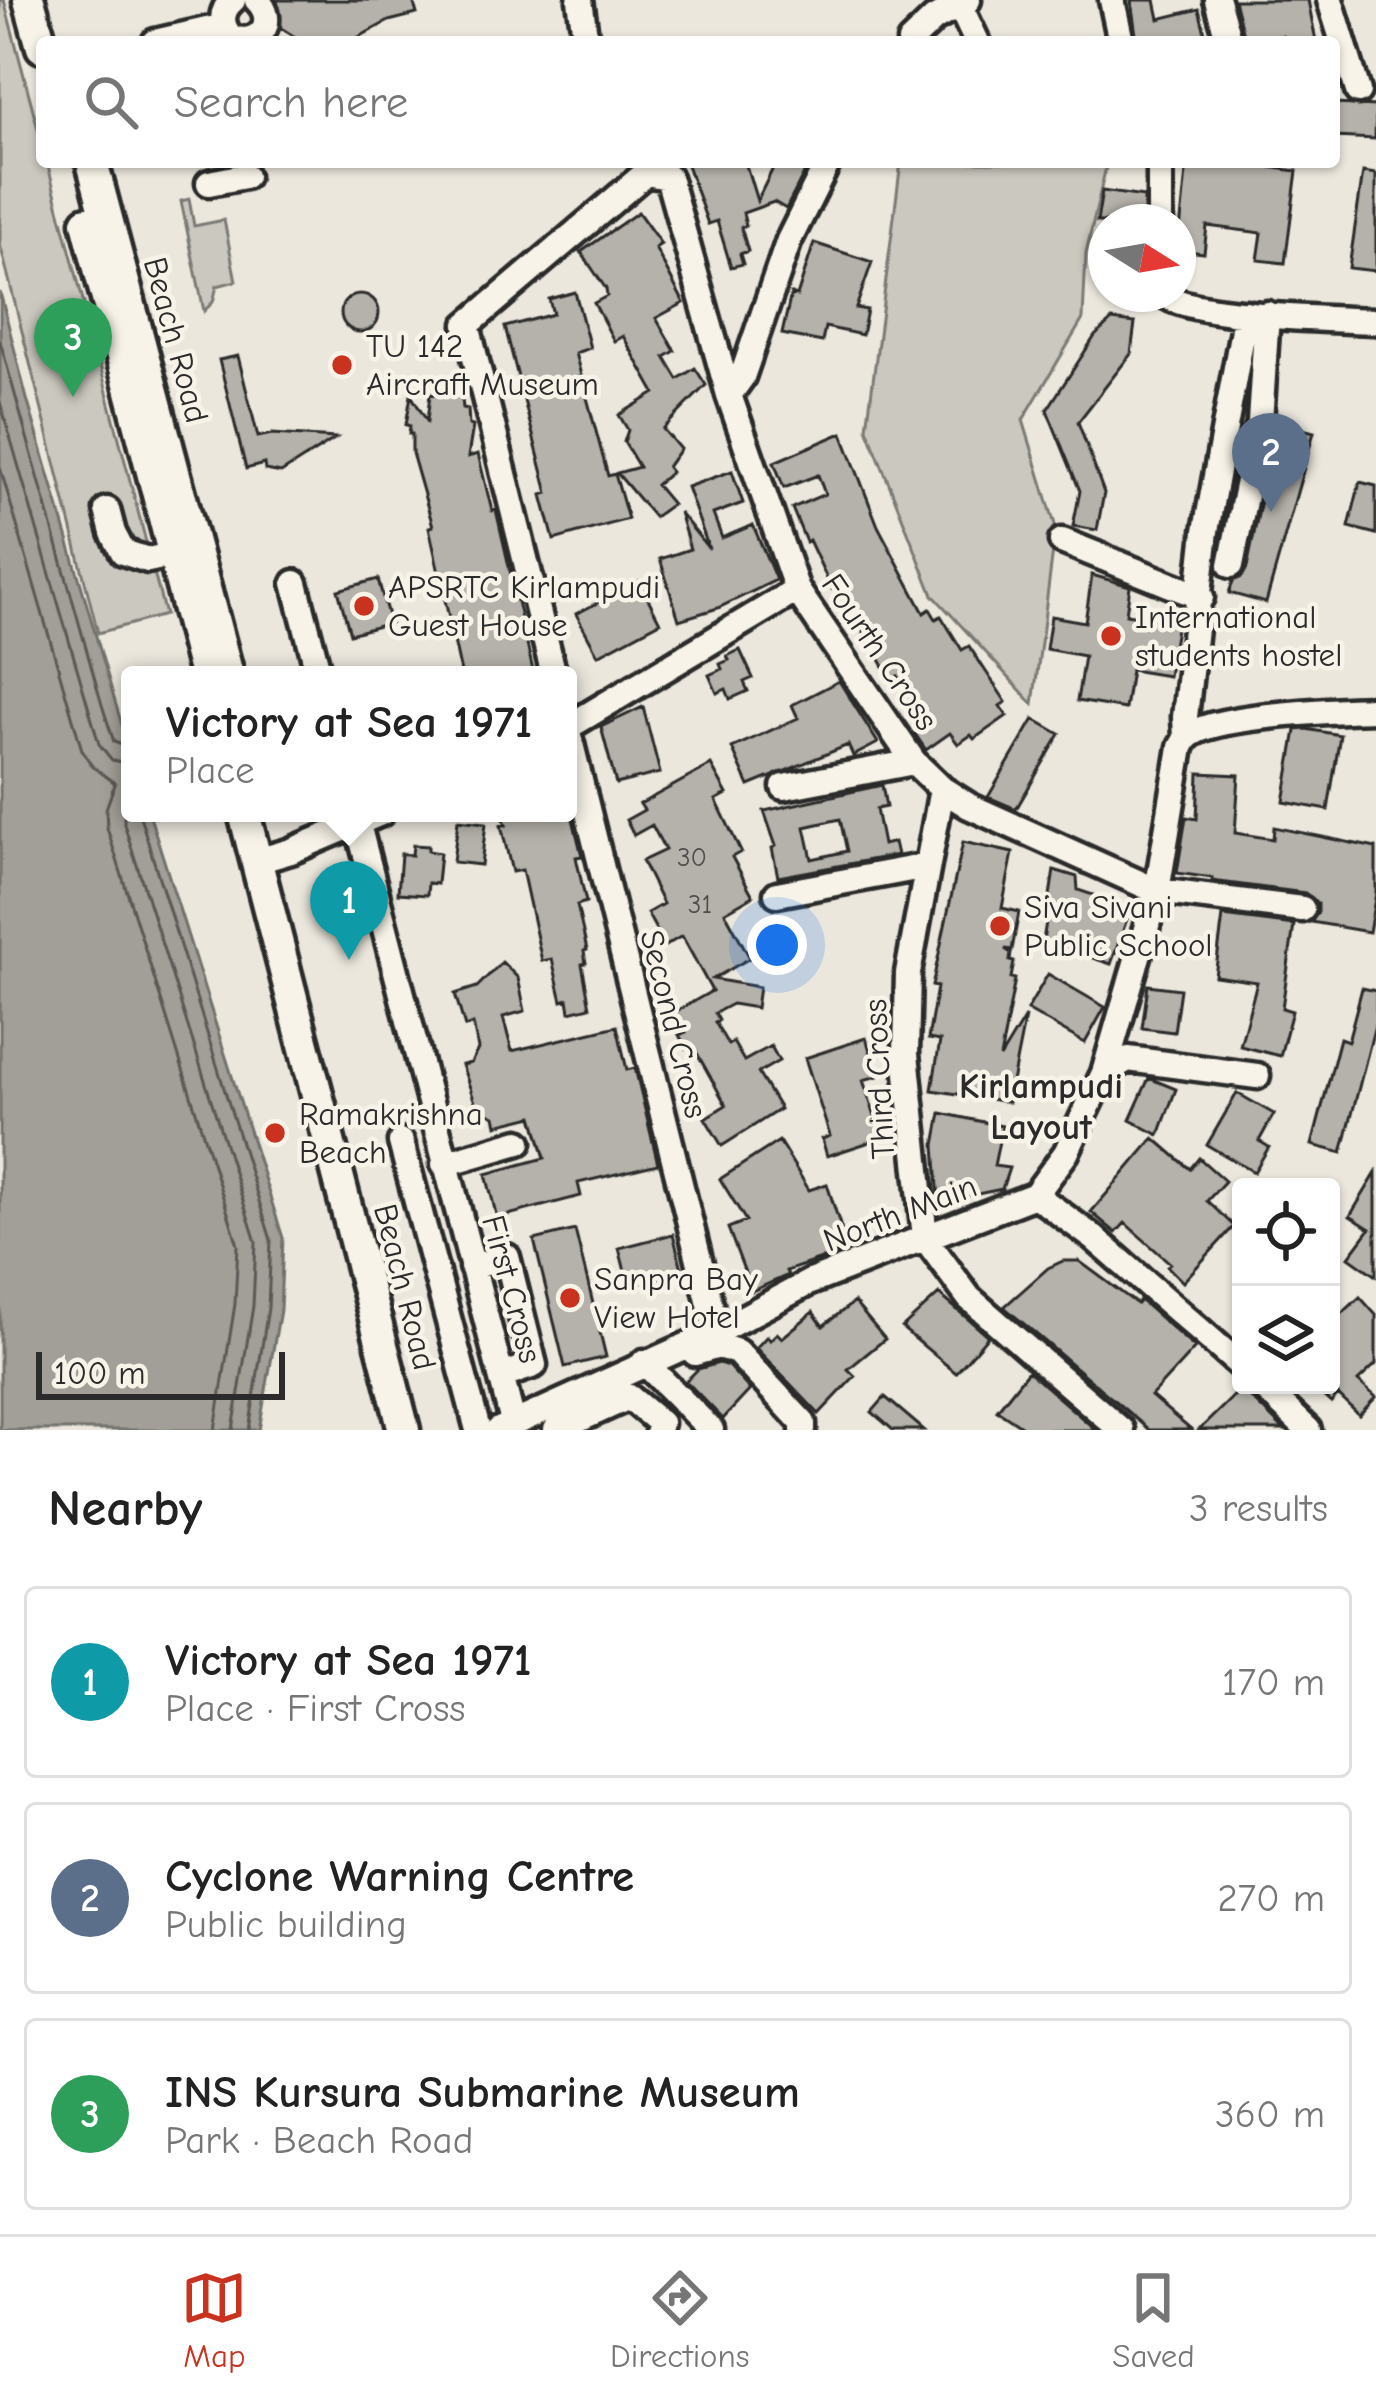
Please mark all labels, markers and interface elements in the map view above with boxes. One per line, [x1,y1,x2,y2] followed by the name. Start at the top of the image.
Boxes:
[36,36,1340,168] search box
[78,69,144,135] icon: search
[174,76,408,128] text: Search here
[1088,204,1196,312] north arrow
[136,253,216,427] street label: Beach Road
[34,298,112,397] pin: 3
[366,327,599,403] place label: TU 142 Aircraft Museum
[329,352,355,378] marker: TU 142 Aircraft Museum
[1232,413,1310,512] pin: 2
[814,567,946,737] street label: Fourth Cross
[388,568,660,644] place label: APSRTC Kirlampudi Guest House
[351,593,377,619] marker: APSRTC Kirlampudi Guest House
[1135,598,1342,674] place label: International students hostel
[1098,623,1124,649] marker: International students hostel
[121,666,577,822] popup
[166,696,532,748] text: Victory at Sea 1971
[166,748,255,793] text: Place
[677,842,707,873] house number: 30
[310,861,388,960] pin: 1
[1024,888,1213,964] place label: Siva Sivani Public School
[688,889,712,920] house number: 31
[987,913,1013,939] marker: Siva Sivani Public School
[747,915,807,975] your location
[632,926,716,1122] street label: Second Cross
[856,998,902,1160] street label: Third Cross
[959,1066,1123,1148] district label: Kirlampudi Layout
[299,1095,483,1171] place label: Ramakrishna Beach
[262,1120,288,1146] marker: Ramakrishna Beach
[818,1166,982,1260] street label: North Main
[1232,1178,1340,1394] map controls
[1232,1178,1340,1286] button: locate
[366,1200,444,1374] street label: Beach Road
[474,1211,550,1367] street label: First Cross
[594,1260,758,1336] place label: Sanpra Bay View Hotel
[557,1285,583,1311] marker: Sanpra Bay View Hotel
[1232,1286,1340,1394] button: layers
[36,1346,285,1399] scale bar
[54,1354,146,1392] text: 100 m
[48,1479,202,1538] text: Nearby
[1189,1486,1328,1531] text: 3 results
[165,1634,531,1686] text: Victory at Sea 1971
[82,1660,98,1705] text: 1
[1222,1660,1325,1705] text: 170 m
[165,1686,466,1731] text: Place · First Cross
[165,1850,634,1902] text: Cyclone Warning Centre
[80,1876,100,1921] text: 2
[1217,1876,1325,1921] text: 270 m
[165,1902,407,1947] text: Public building
[165,2066,800,2118] text: INS Kursura Submarine Museum
[80,2092,100,2137] text: 3
[1215,2092,1325,2137] text: 360 m
[165,2118,473,2163] text: Park · Beach Road
[181,2265,247,2375] tab: Map
[610,2265,750,2375] tab: Directions
[1112,2265,1195,2375] tab: Saved

